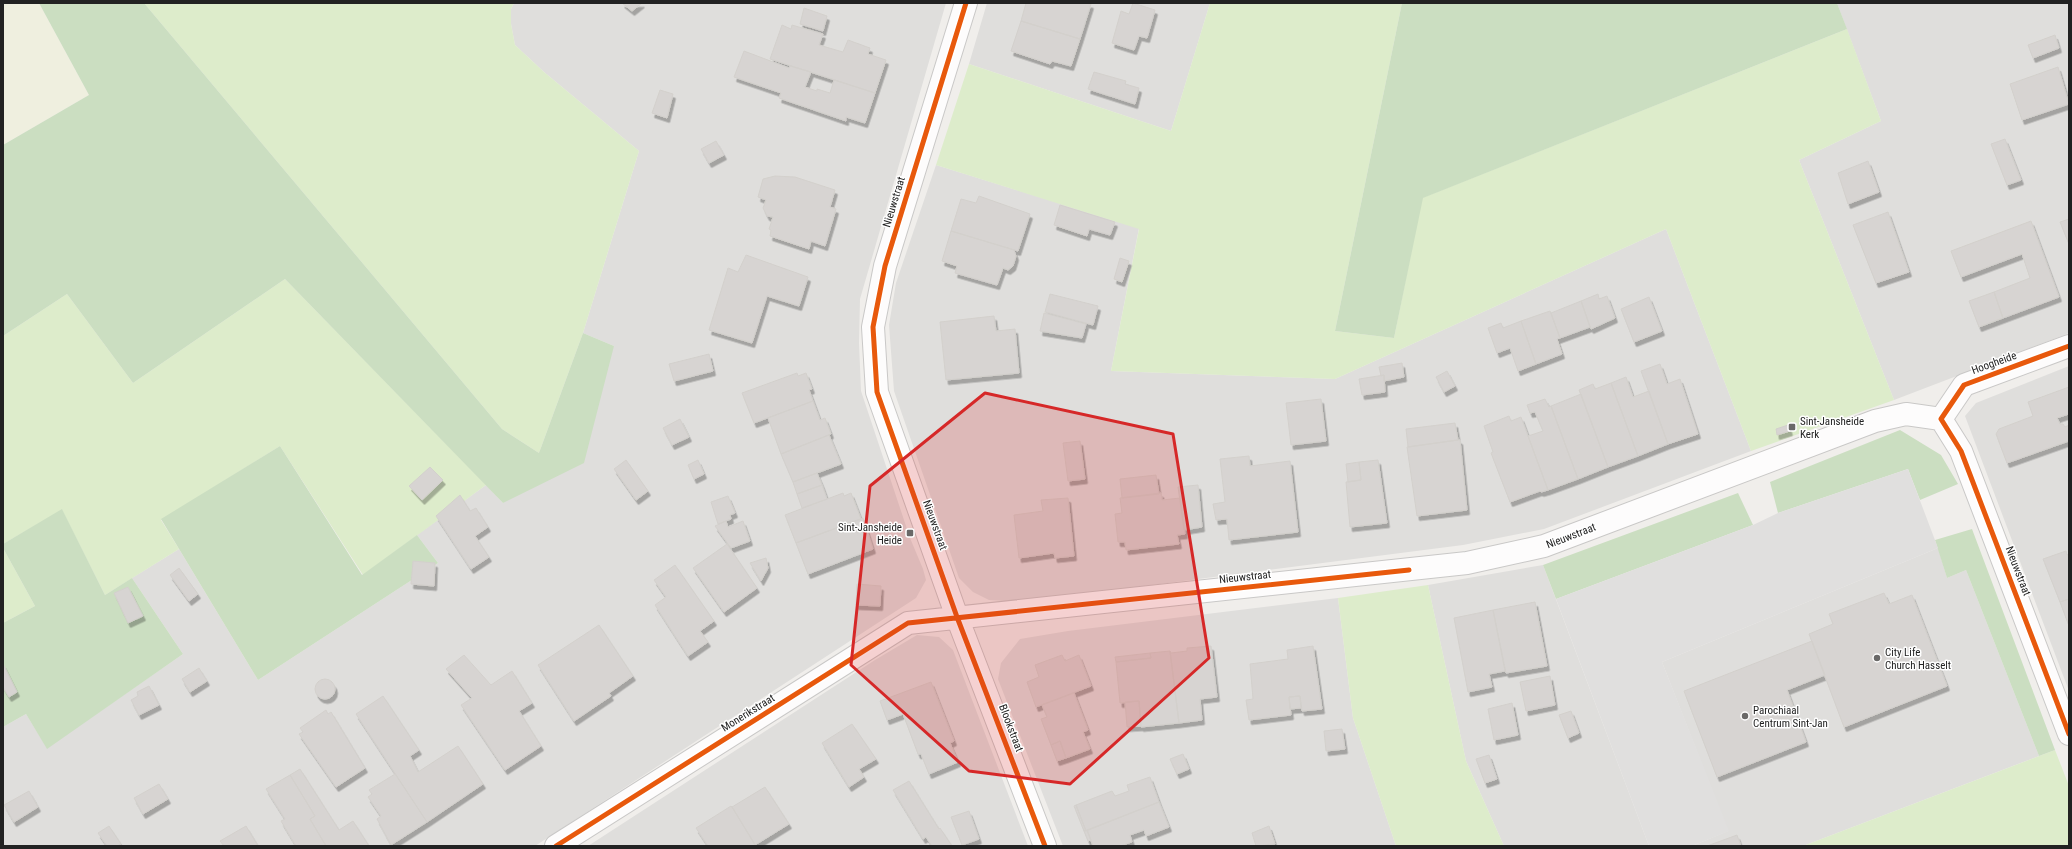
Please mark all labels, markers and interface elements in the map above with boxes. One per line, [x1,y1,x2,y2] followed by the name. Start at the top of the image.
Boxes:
[880,175,908,229] street label: Nieuwstraat
[1970,349,2018,377] street label: Hoogheide
[1800,415,1864,441] place label: Sint-Jansheide Kerk
[1787,422,1797,432] marker: Sint-Jansheide Kerk
[920,498,950,552] street label: Nieuwstraat
[838,521,902,547] place label: Sint-Jansheide Heide
[1544,521,1598,551] street label: Nieuwstraat
[905,528,915,538] marker: Sint-Jansheide Heide
[2003,544,2033,598] street label: Nieuwstraat
[1218,568,1272,586] street label: Nieuwstraat
[1885,646,1951,672] place label: City Life Church Hasselt
[1872,653,1882,663] marker: City Life Church Hasselt
[719,691,777,735] street label: Monerikstraat
[996,702,1026,754] street label: Blookstraat
[1753,704,1828,730] place label: Parochiaal Centrum Sint-Jan
[1740,711,1750,721] marker: Parochiaal Centrum Sint-Jan

